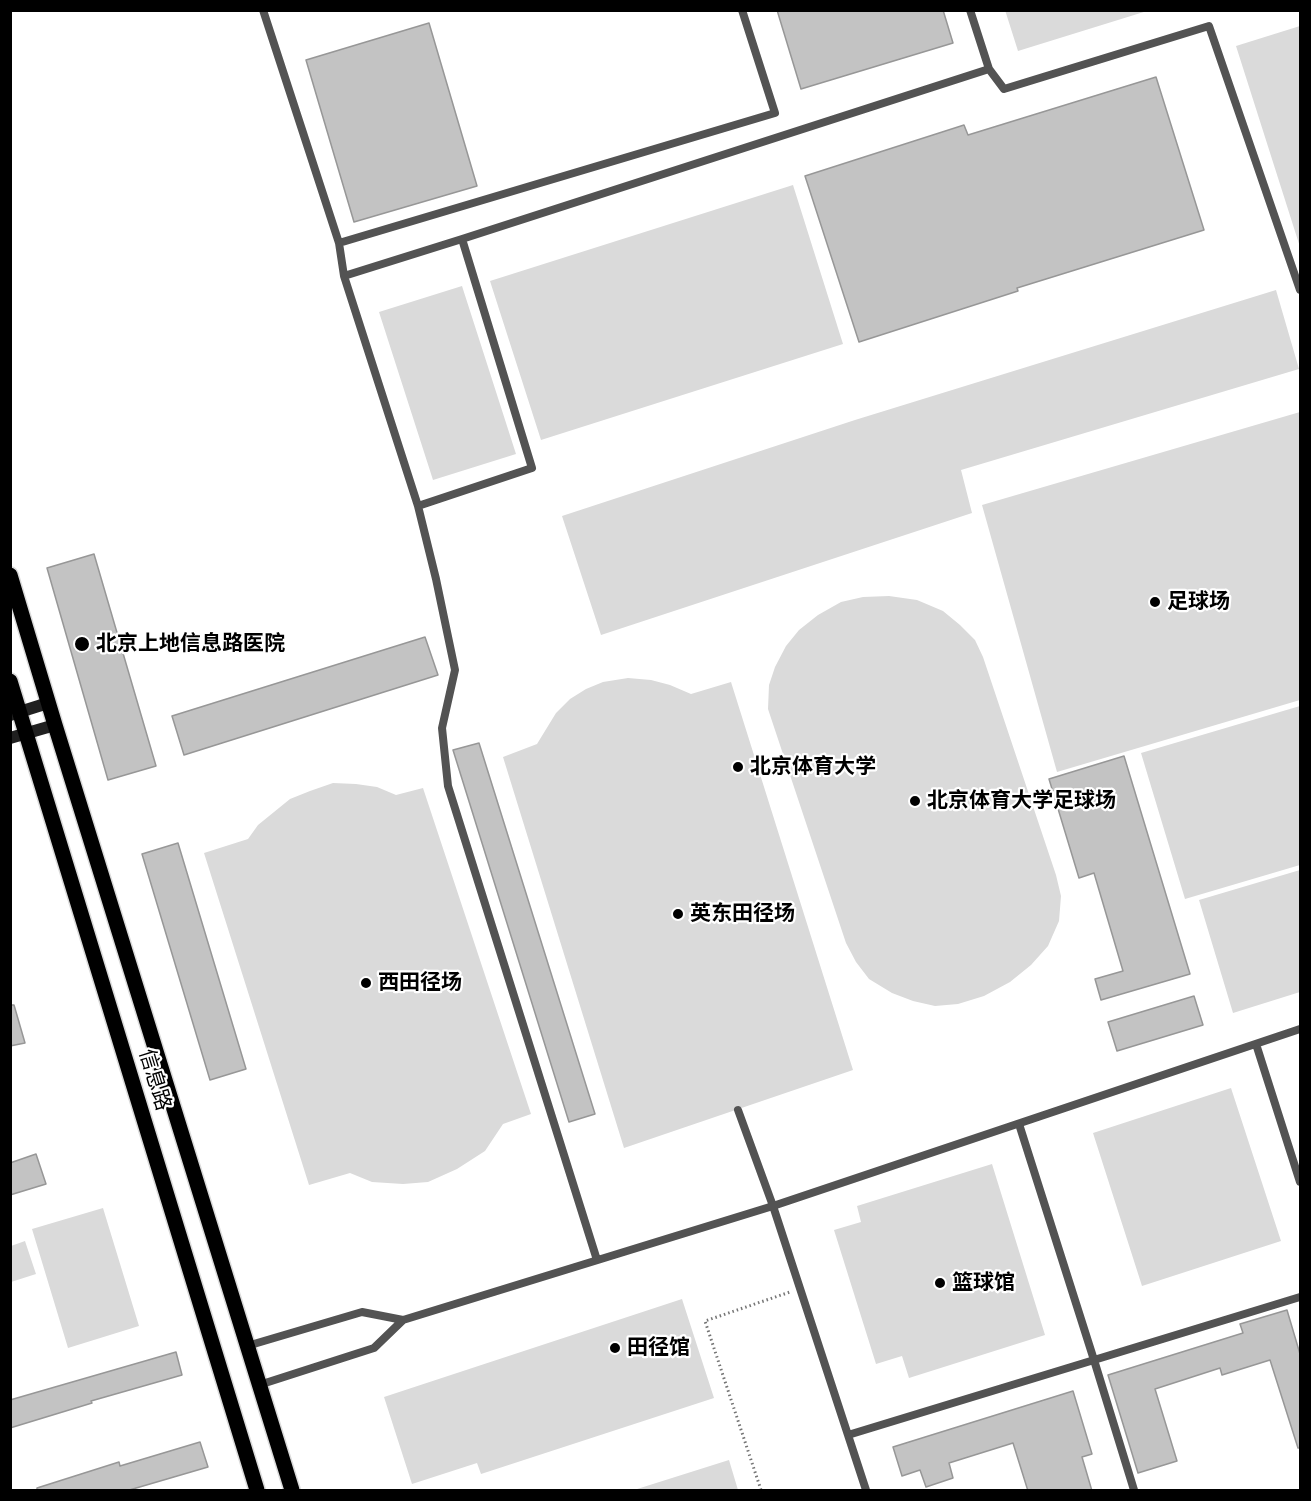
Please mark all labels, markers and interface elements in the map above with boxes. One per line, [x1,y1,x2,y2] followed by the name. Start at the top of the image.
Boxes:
[1167,589,1230,615] place label: 足球场
[1148,595,1162,609] marker: 足球场
[96,631,285,657] place label: 北京上地信息路医院
[73,635,91,653] marker: 北京上地信息路医院
[750,754,876,780] place label: 北京体育大学
[731,760,745,774] marker: 北京体育大学
[927,788,1116,814] place label: 北京体育大学足球场
[908,794,922,808] marker: 北京体育大学足球场
[690,901,795,927] place label: 英东田径场
[671,907,685,921] marker: 英东田径场
[378,970,462,996] place label: 西田径场
[359,976,373,990] marker: 西田径场
[133,1046,175,1114] street label: 信息路
[952,1270,1015,1296] place label: 篮球馆
[933,1276,947,1290] marker: 篮球馆
[627,1335,690,1361] place label: 田径馆
[608,1341,622,1355] marker: 田径馆

